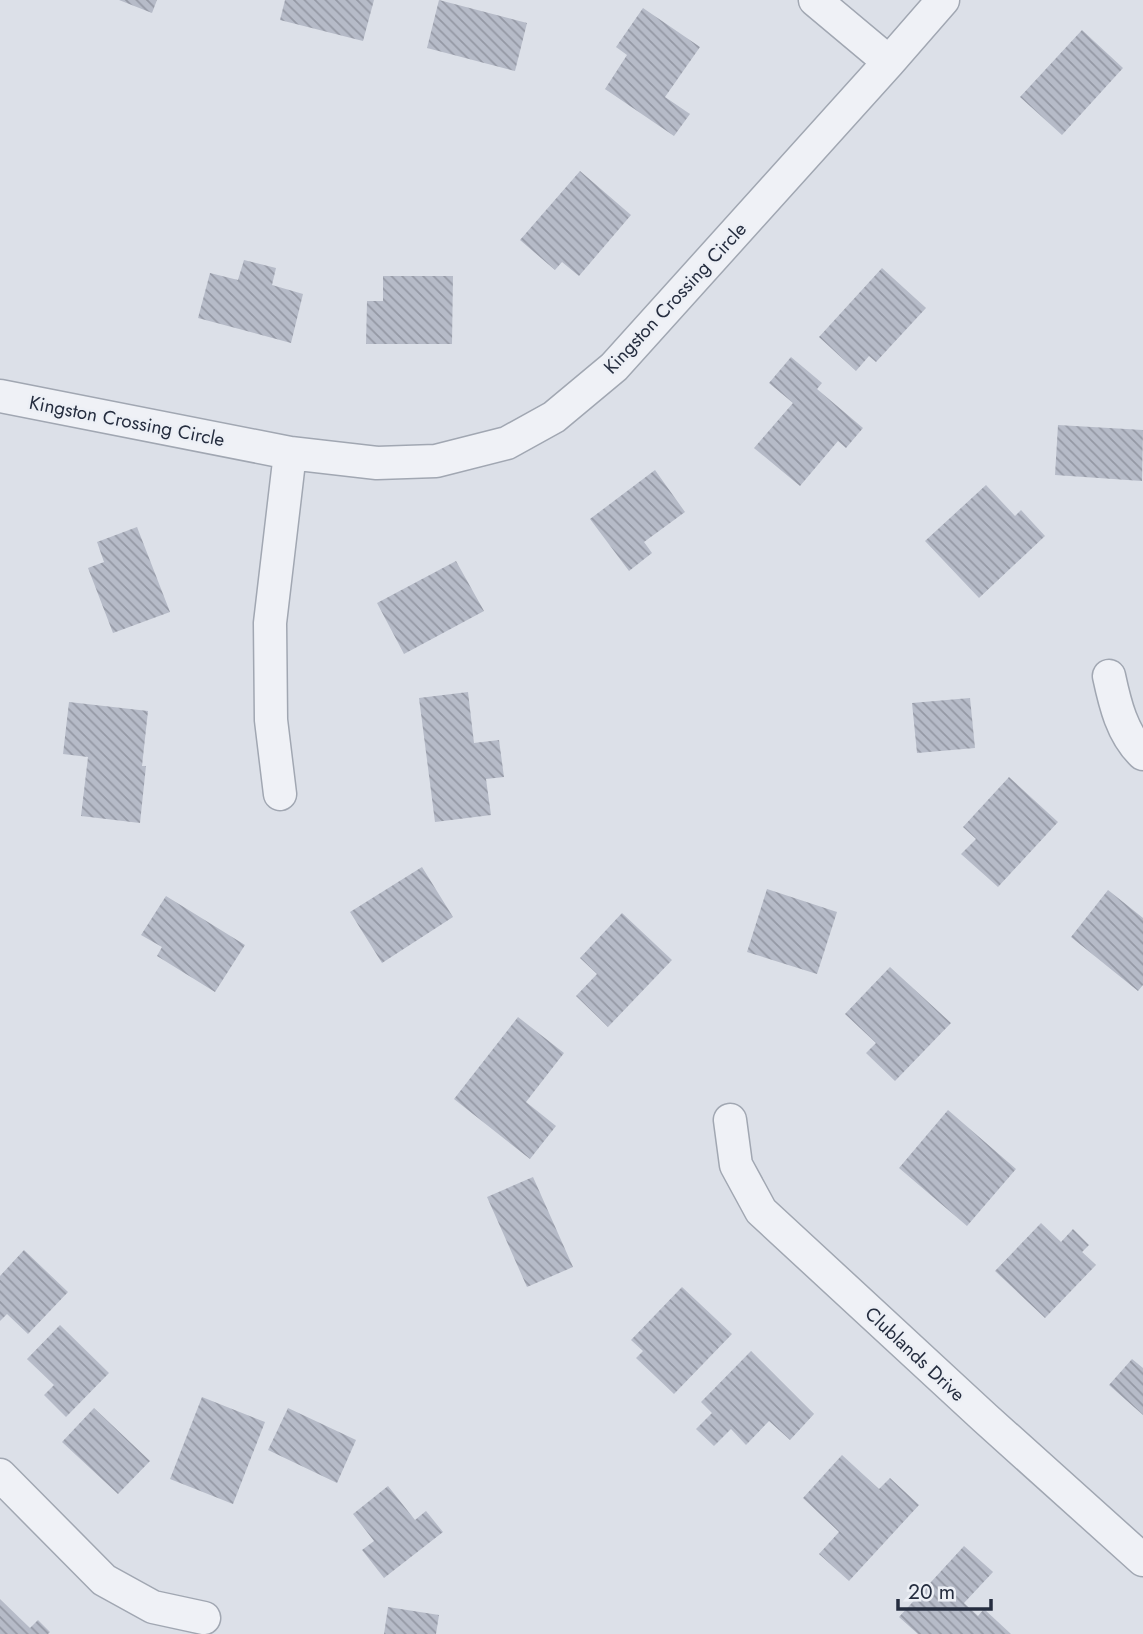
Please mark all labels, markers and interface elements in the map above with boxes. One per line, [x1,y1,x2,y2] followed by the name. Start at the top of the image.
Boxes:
[597,216,753,380] street label: Kingston Crossing Circle
[27,389,227,453] street label: Kingston Crossing Circle
[859,1300,971,1408] street label: Clublands Drive
[898,1568,991,1612] scale bar
[908,1577,955,1607] text: 20 m

